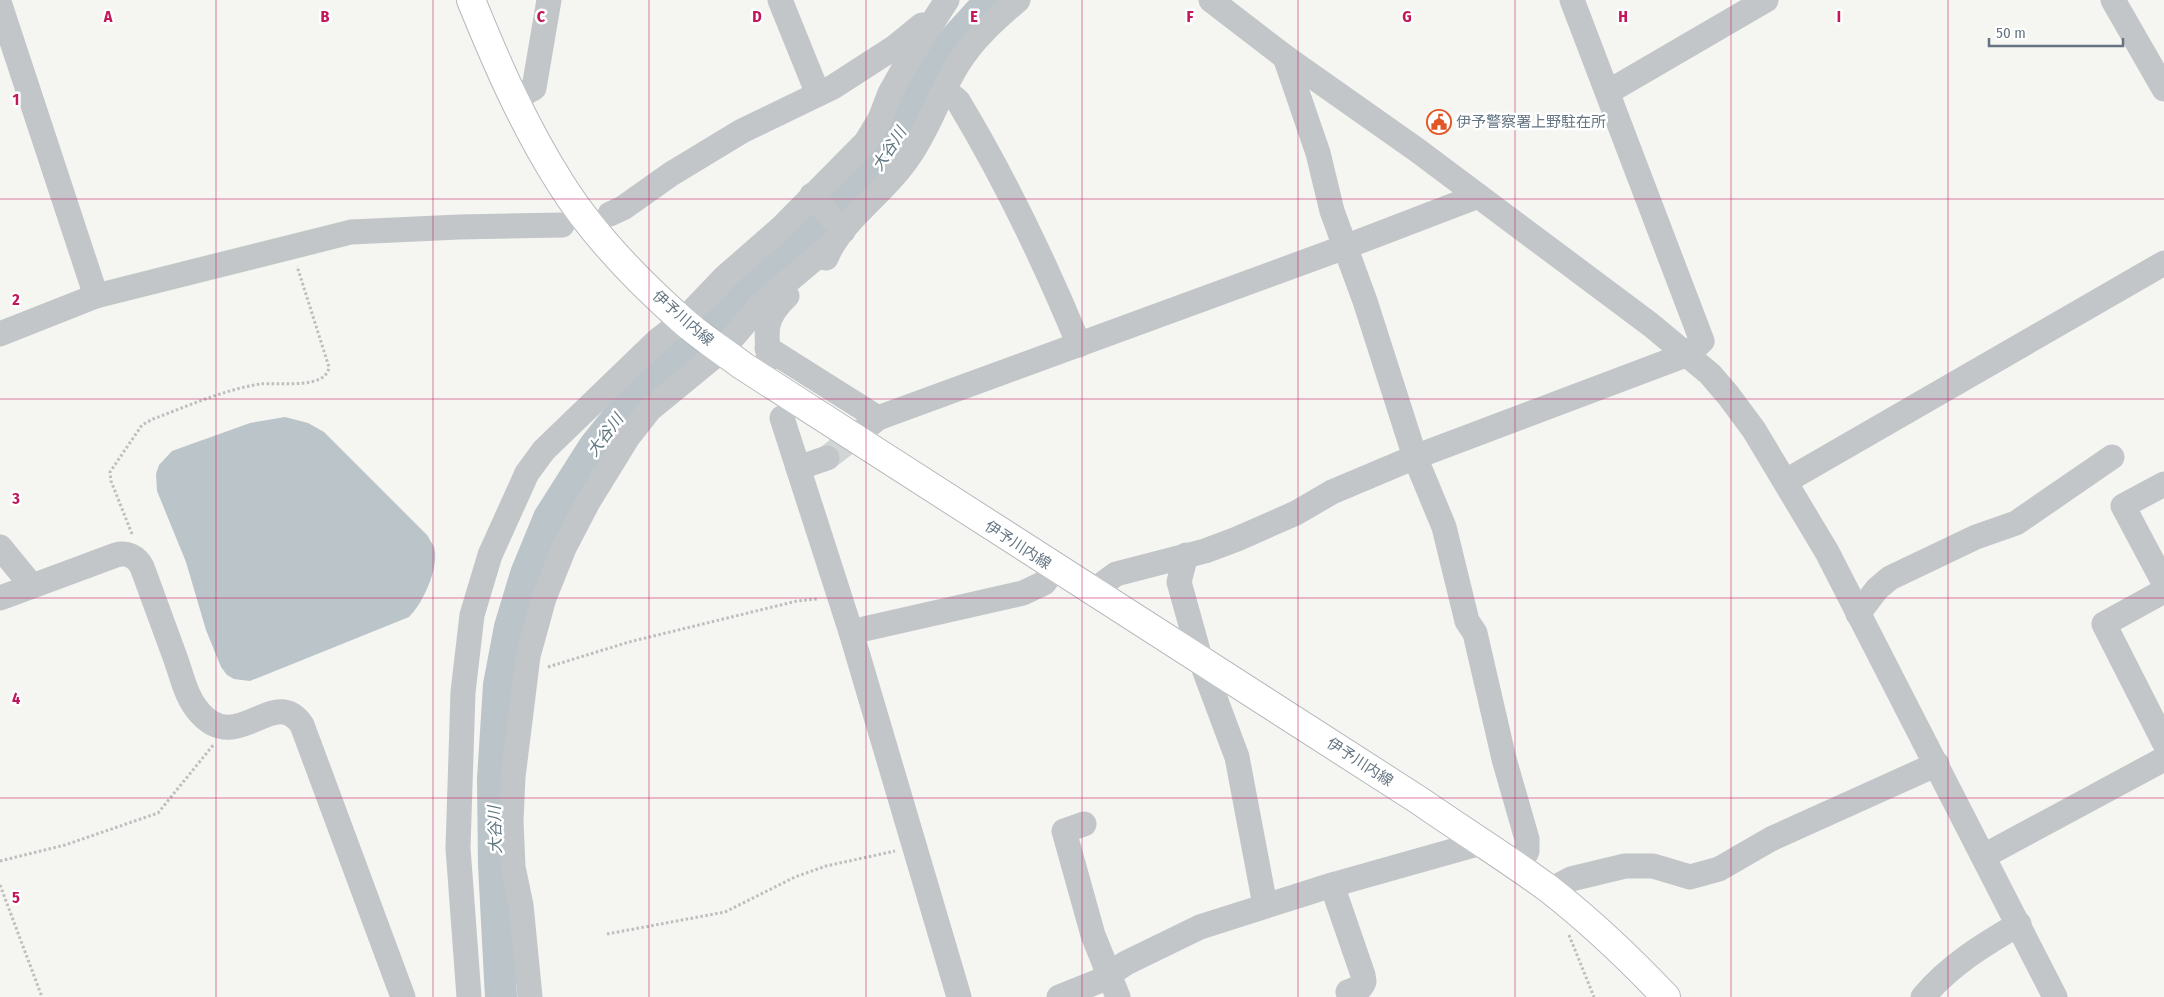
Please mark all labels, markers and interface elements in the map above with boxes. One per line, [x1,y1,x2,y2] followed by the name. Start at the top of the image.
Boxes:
[103,7,113,26] text: A
[321,7,330,26] text: B
[537,7,546,26] text: C
[752,7,762,26] text: D
[970,7,978,26] text: E
[1186,7,1194,26] text: F
[1402,7,1412,26] text: G
[1618,7,1628,26] text: H
[1837,7,1841,26] text: I
[1989,15,2123,47] scale bar
[1996,24,2026,42] text: 50 m
[13,90,19,109] text: 1
[1426,109,1452,135] public building icon: 伊予警察署上野駐在所
[1456,113,1606,131] place label: 伊予警察署上野駐在所
[868,122,911,174] water label: 大谷川
[649,287,717,349] street label: 伊予川内線
[11,290,20,309] text: 2
[583,409,628,460] water label: 大谷川
[11,489,20,508] text: 3
[982,517,1054,573] street label: 伊予川内線
[12,689,20,708] text: 4
[1324,734,1396,790] street label: 伊予川内線
[485,804,505,854] water label: 大谷川
[12,888,20,907] text: 5

